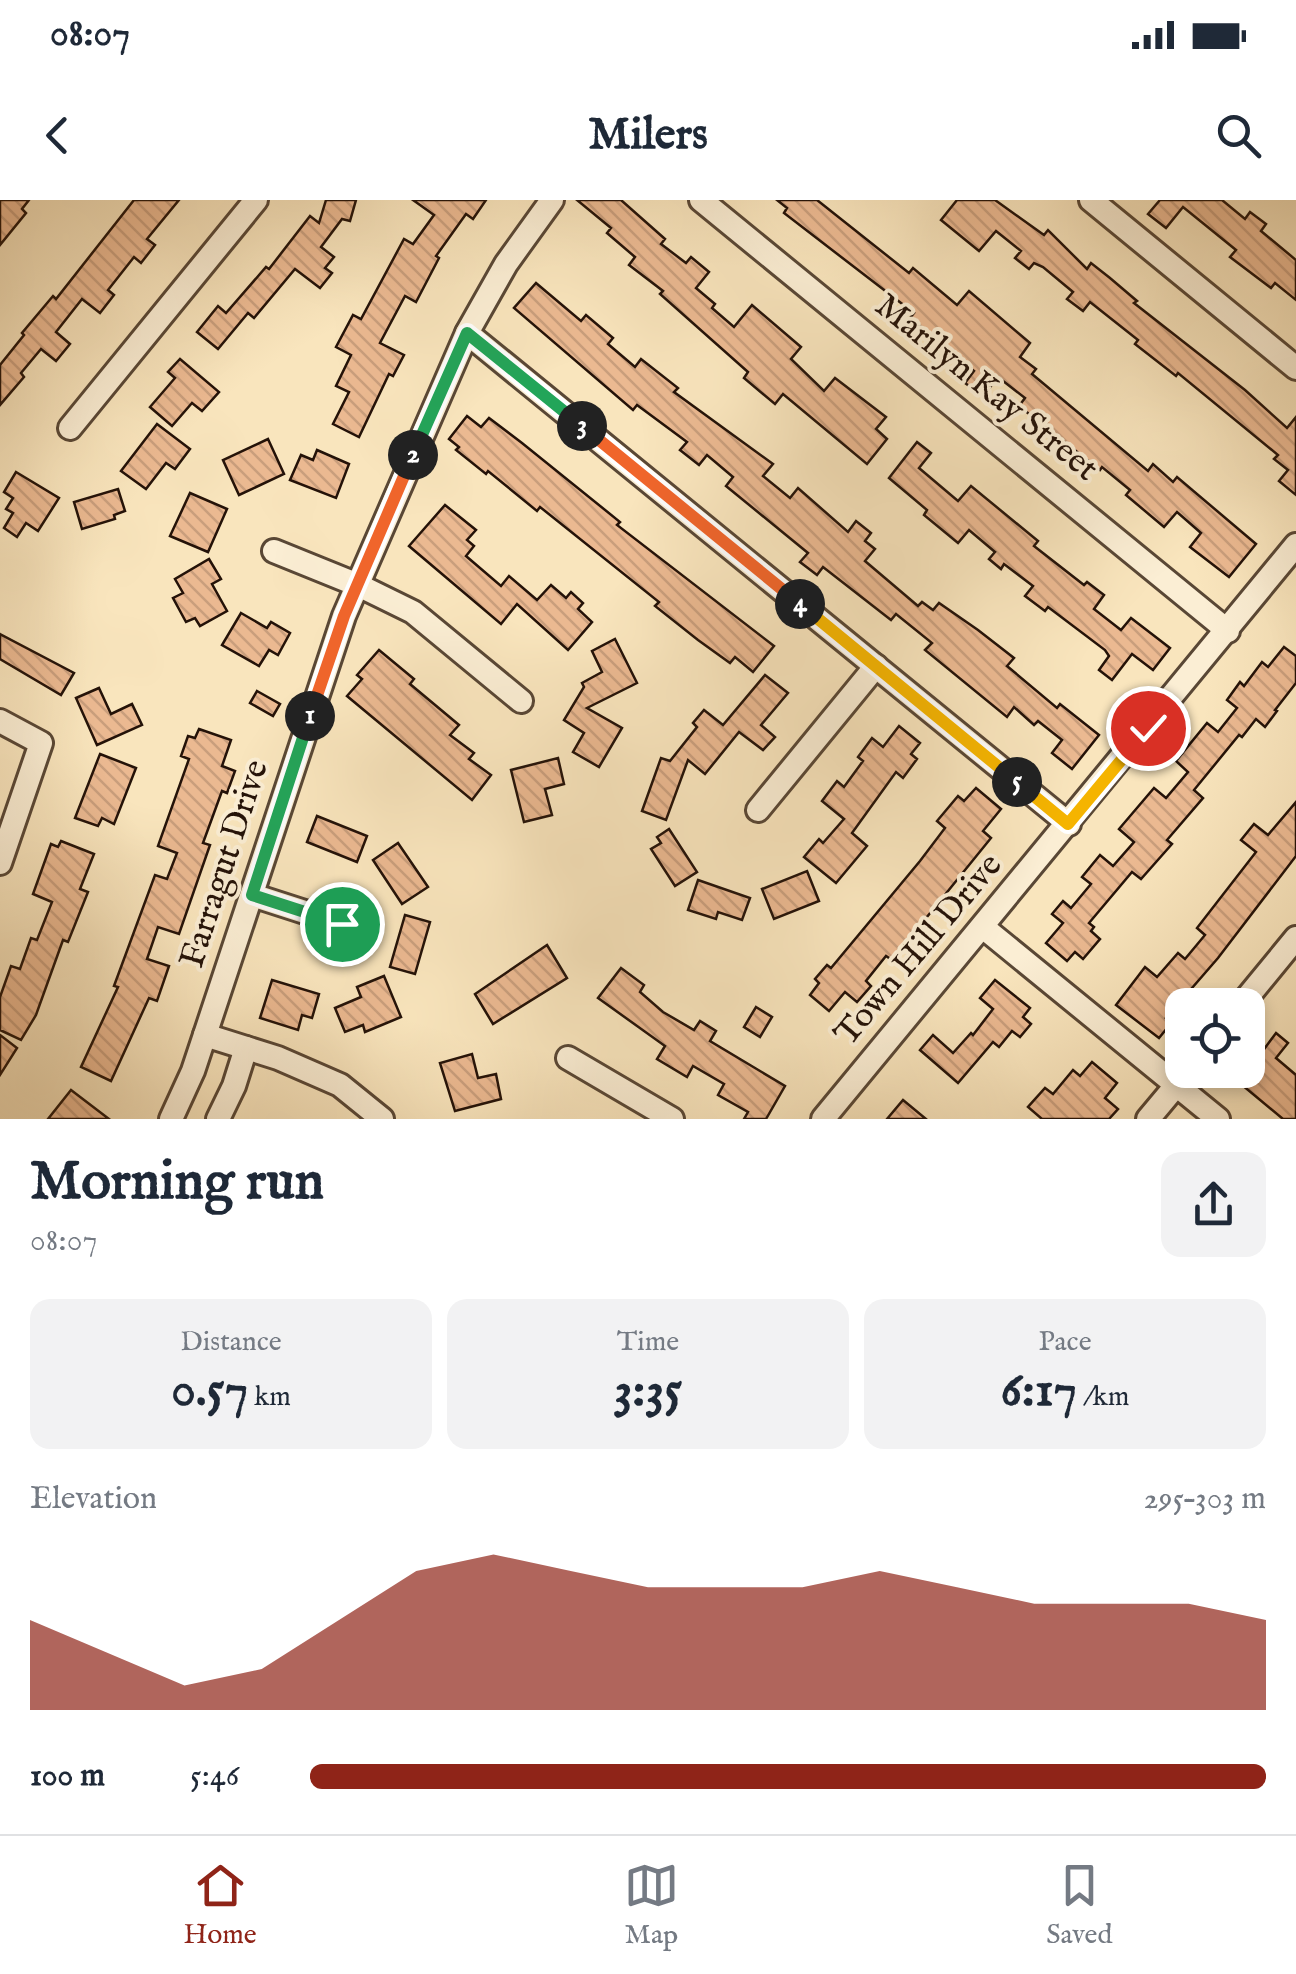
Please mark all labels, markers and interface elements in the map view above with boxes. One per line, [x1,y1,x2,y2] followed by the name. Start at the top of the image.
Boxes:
[50,11,130,59] text: 08:07
[588,107,708,164] text: Milers
[30,108,85,163] icon: back
[1211,108,1266,163] icon: search
[865,284,1107,492] street label: Marilyn Kay Street
[557,401,607,451] pin: 3
[577,408,587,443] text: 3
[388,430,438,480] pin: 2
[406,437,420,472] text: 2
[775,579,825,629] pin: 4
[793,586,807,621] text: 4
[1106,686,1191,771] pin
[285,691,335,741] pin: 1
[305,698,315,733] text: 1
[1121,701,1176,756] icon: check
[170,754,280,974] street label: Farragut Drive
[992,757,1042,807] pin: 5
[1012,764,1022,799] text: 5
[825,844,1013,1056] street label: Town Hill Drive
[300,882,385,967] pin
[315,897,370,952] icon: arrive
[1165,988,1265,1088] map controls
[1165,988,1265,1088] button: locate
[30,1148,324,1218] text: Morning run
[1161,1152,1266,1257] button: share
[30,1221,97,1262] text: 08:07
[180,1325,282,1360] text: Distance
[617,1325,679,1360] text: Time
[1039,1325,1091,1360] text: Pace
[171,1360,248,1423] text: 0.57
[614,1360,682,1423] text: 3:35
[1001,1360,1077,1423] text: 6:17
[248,1380,291,1415] text: km
[1077,1380,1129,1415] text: /km
[30,1479,157,1520] text: Elevation
[1143,1479,1266,1520] text: 295–303 m
[30,1756,105,1797] text: 100 m
[190,1756,239,1797] text: 5:46
[184,1858,257,1953] tab: Home
[624,1858,679,1953] tab: Map
[1046,1858,1112,1953] tab: Saved

